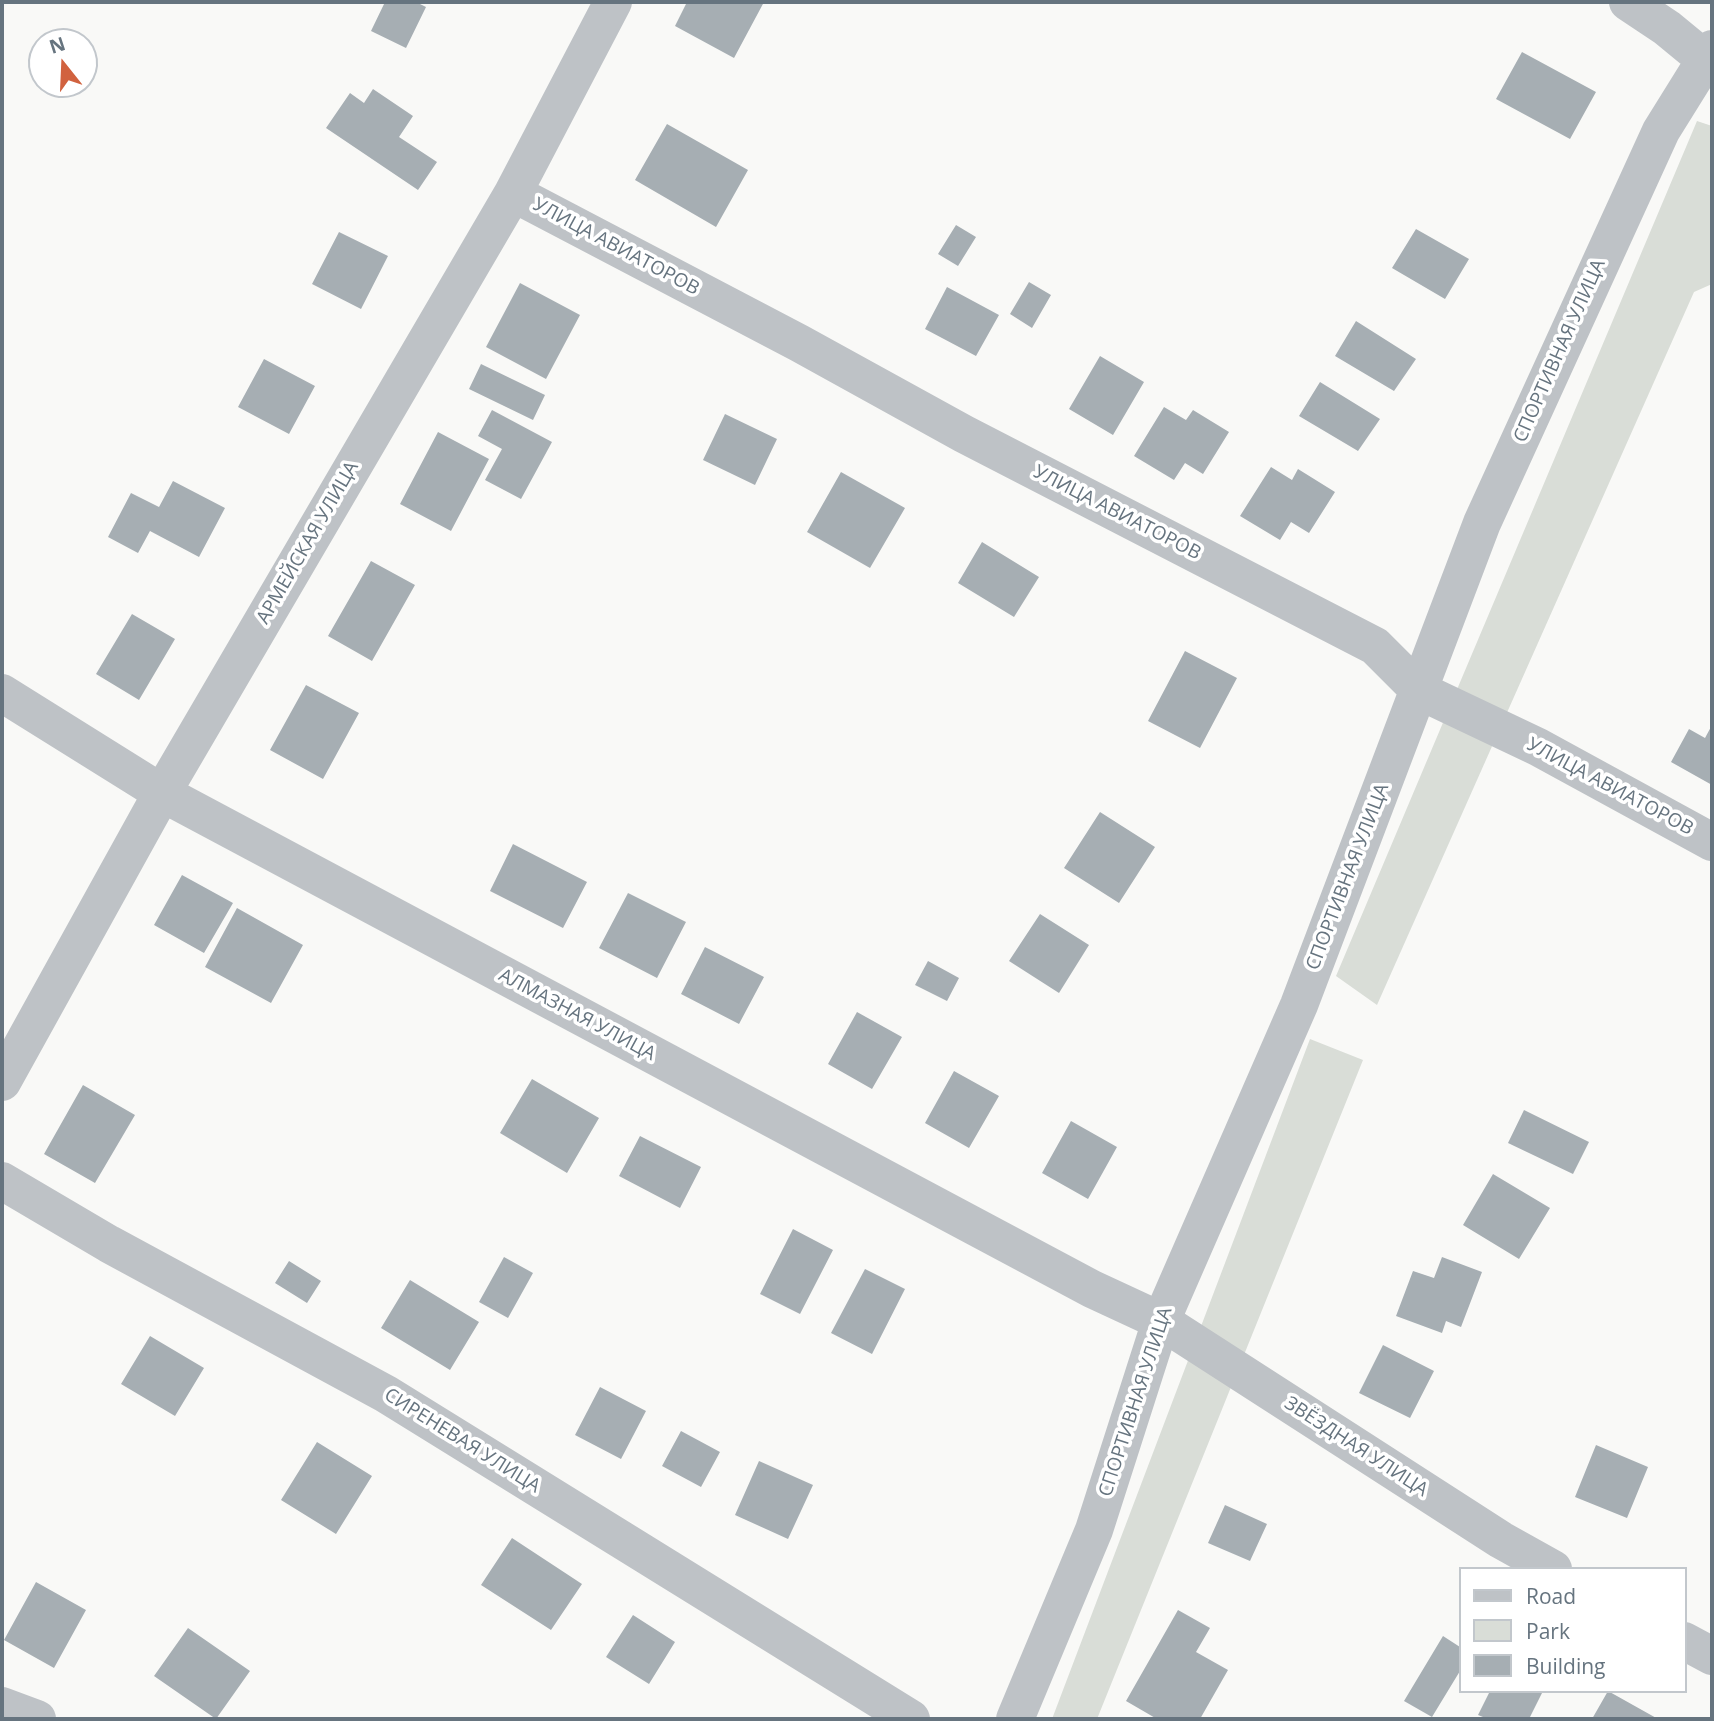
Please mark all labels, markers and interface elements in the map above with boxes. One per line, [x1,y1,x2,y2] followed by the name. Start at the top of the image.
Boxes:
[28,28,98,98] north arrow
[46,30,68,60] text: N
[529,194,703,300] street label: УЛИЦА АВИАТОРОВ
[1509,256,1611,446] street label: СПОРТИВНАЯ УЛИЦА
[252,458,364,628] street label: АРМЕЙСКАЯ УЛИЦА
[1029,461,1205,565] street label: УЛИЦА АВИАТОРОВ
[1523,734,1697,840] street label: УЛИЦА АВИАТОРОВ
[1302,781,1394,973] street label: СПОРТИВНАЯ УЛИЦА
[495,964,659,1066] street label: АЛМАЗНАЯ УЛИЦА
[1095,1304,1177,1500] street label: СПОРТИВНАЯ УЛИЦА
[380,1384,544,1498] street label: СИРЕНЕВАЯ УЛИЦА
[1280,1392,1432,1502] street label: ЗВЁЗДНАЯ УЛИЦА
[1458,1567,1686,1693] legend
[1526,1582,1576,1610] text: Road
[1526,1617,1570,1645] text: Park
[1526,1652,1605,1680] text: Building

